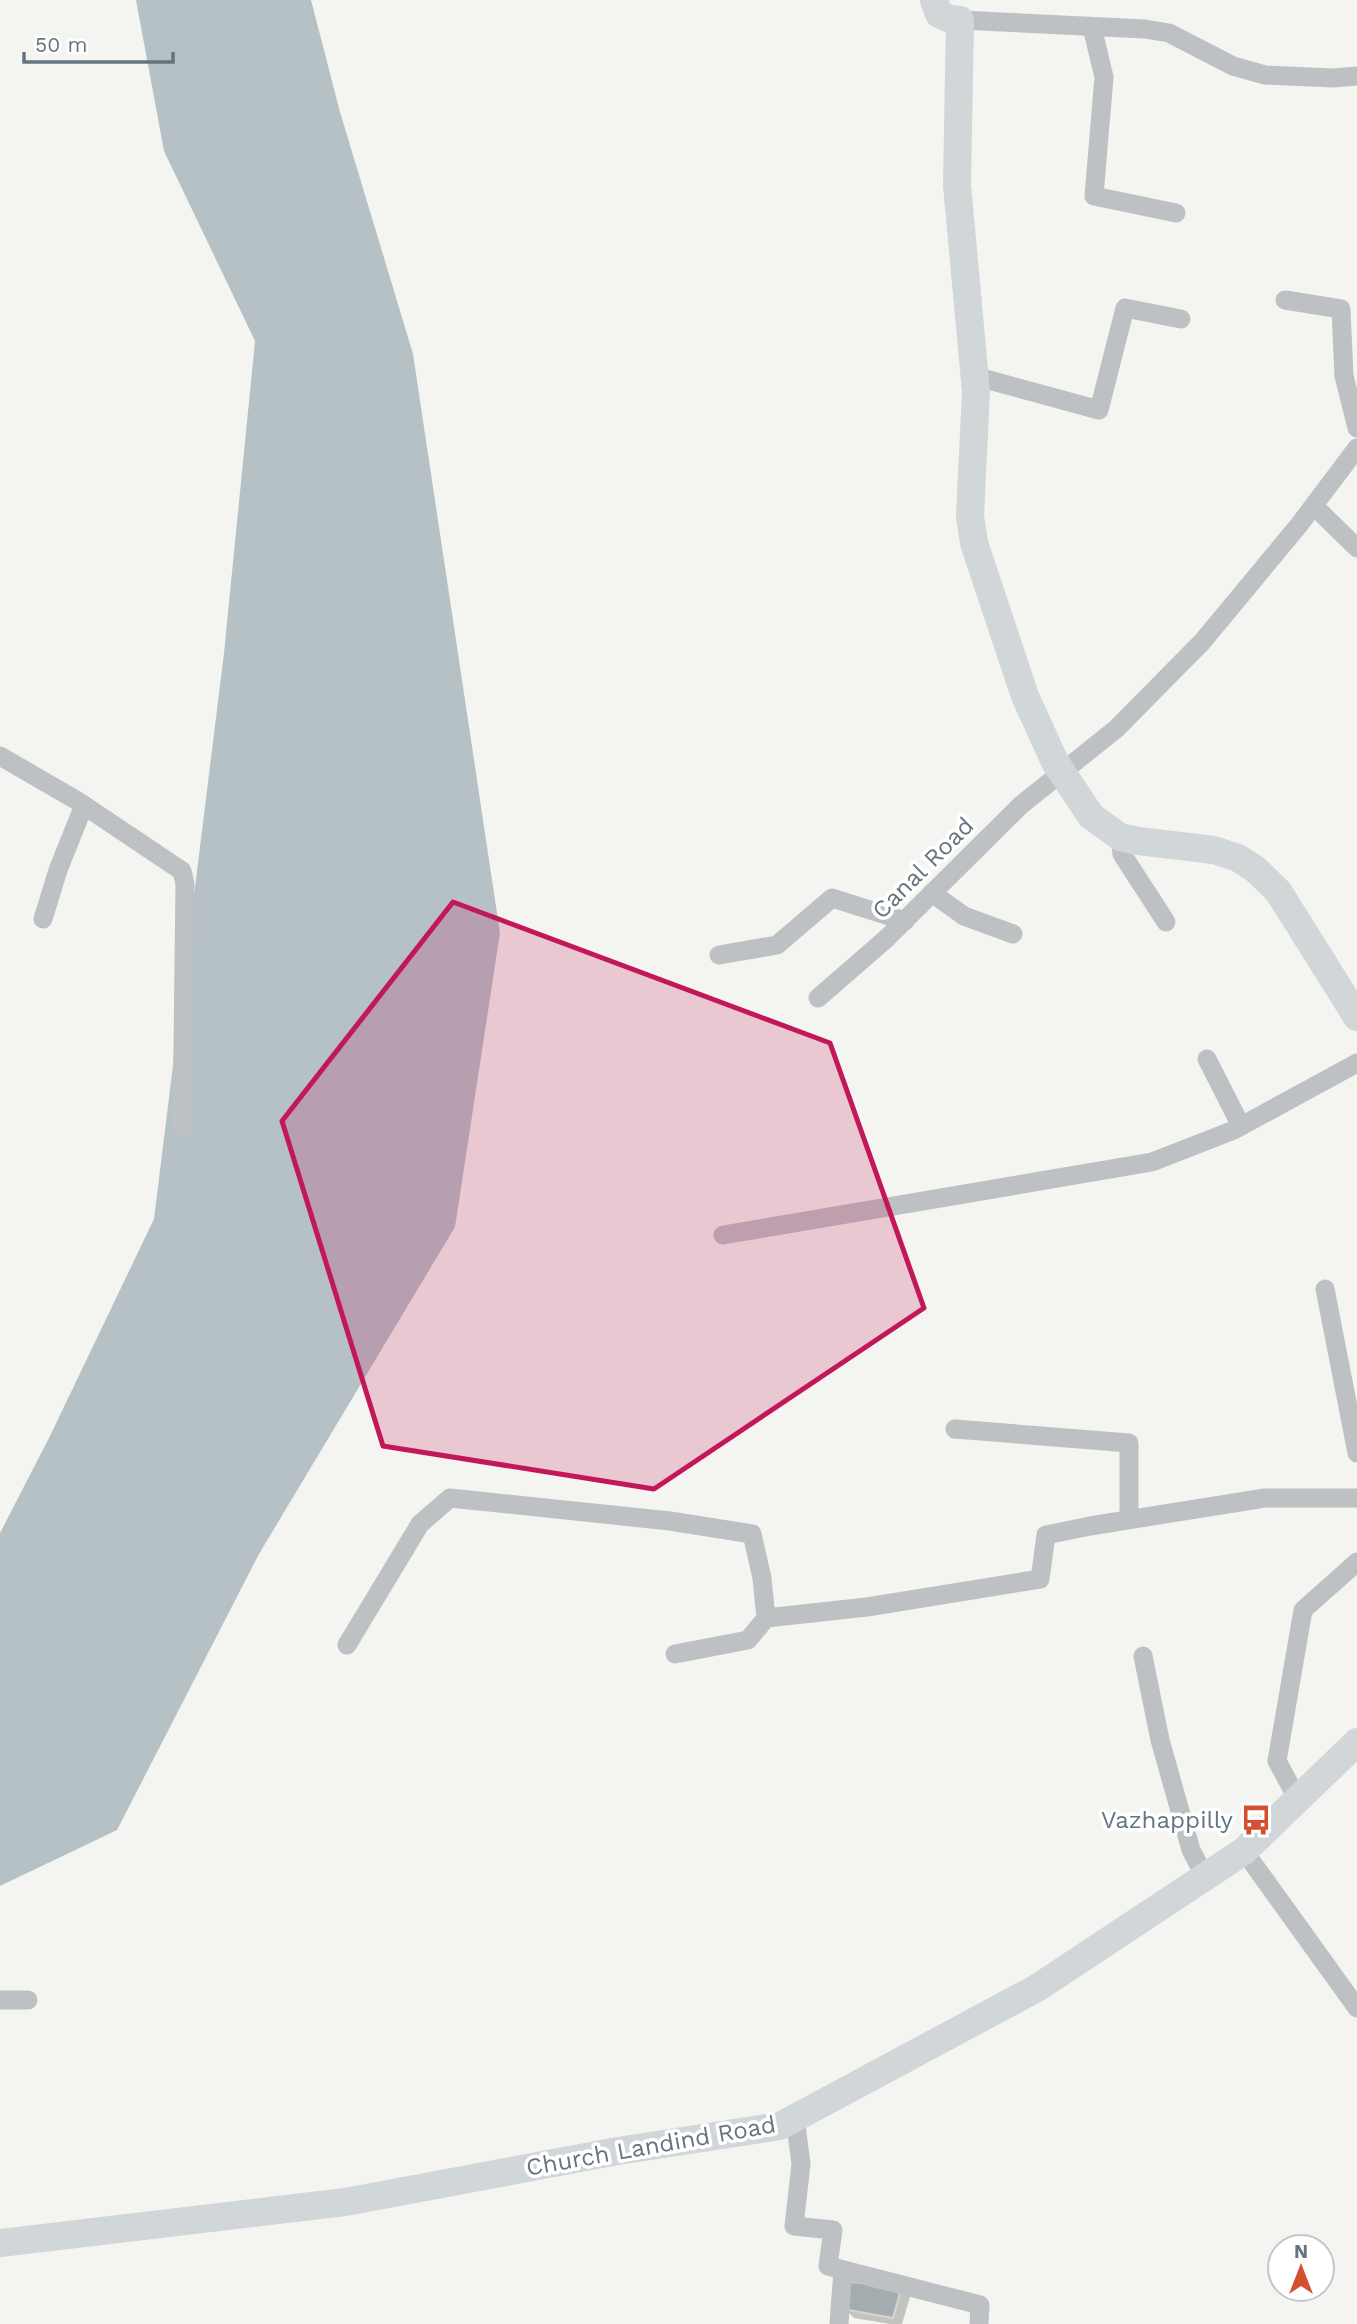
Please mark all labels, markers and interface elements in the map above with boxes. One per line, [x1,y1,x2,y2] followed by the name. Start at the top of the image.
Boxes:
[24,21,173,65] scale bar
[35,32,87,57] text: 50 m
[867,812,979,924] street label: Canal Road
[1239,1803,1273,1837] bus stop icon: Vazhappilly
[1101,1806,1234,1834] place label: Vazhappilly
[524,2110,778,2182] street label: Church Landind Road
[1266,2233,1336,2303] north arrow
[1294,2240,1308,2263] text: N

